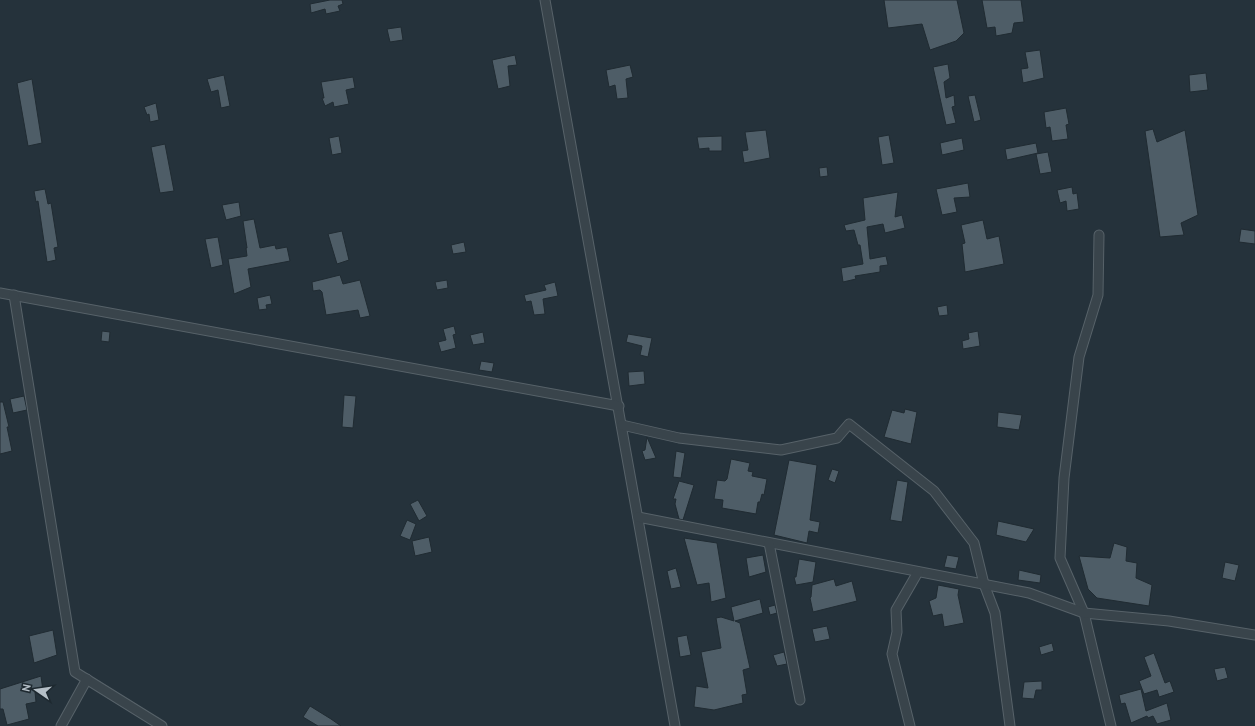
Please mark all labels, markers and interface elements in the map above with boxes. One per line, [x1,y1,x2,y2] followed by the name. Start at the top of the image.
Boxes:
[16,670,56,710] north arrow
[19,683,34,693] text: N

